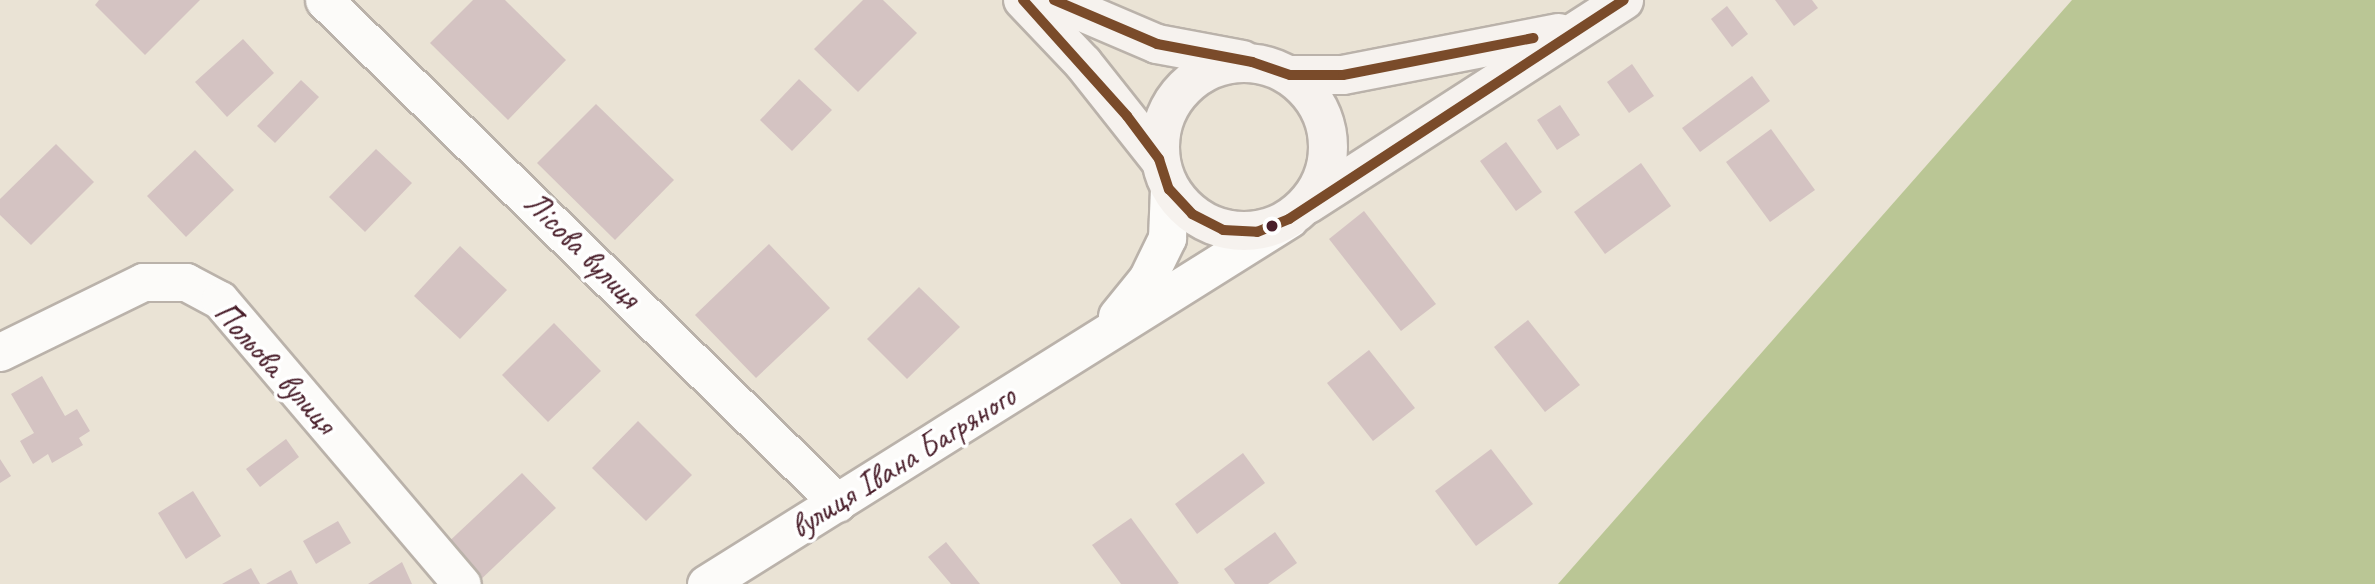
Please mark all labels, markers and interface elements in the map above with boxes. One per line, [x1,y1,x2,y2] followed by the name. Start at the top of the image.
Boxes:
[515,183,649,317] street label: Лісова вулиця
[1265,219,1279,233] unlabelled marker
[205,294,345,442] street label: Польова вулиця
[783,377,1023,547] street label: вулиця Івана Багряного

